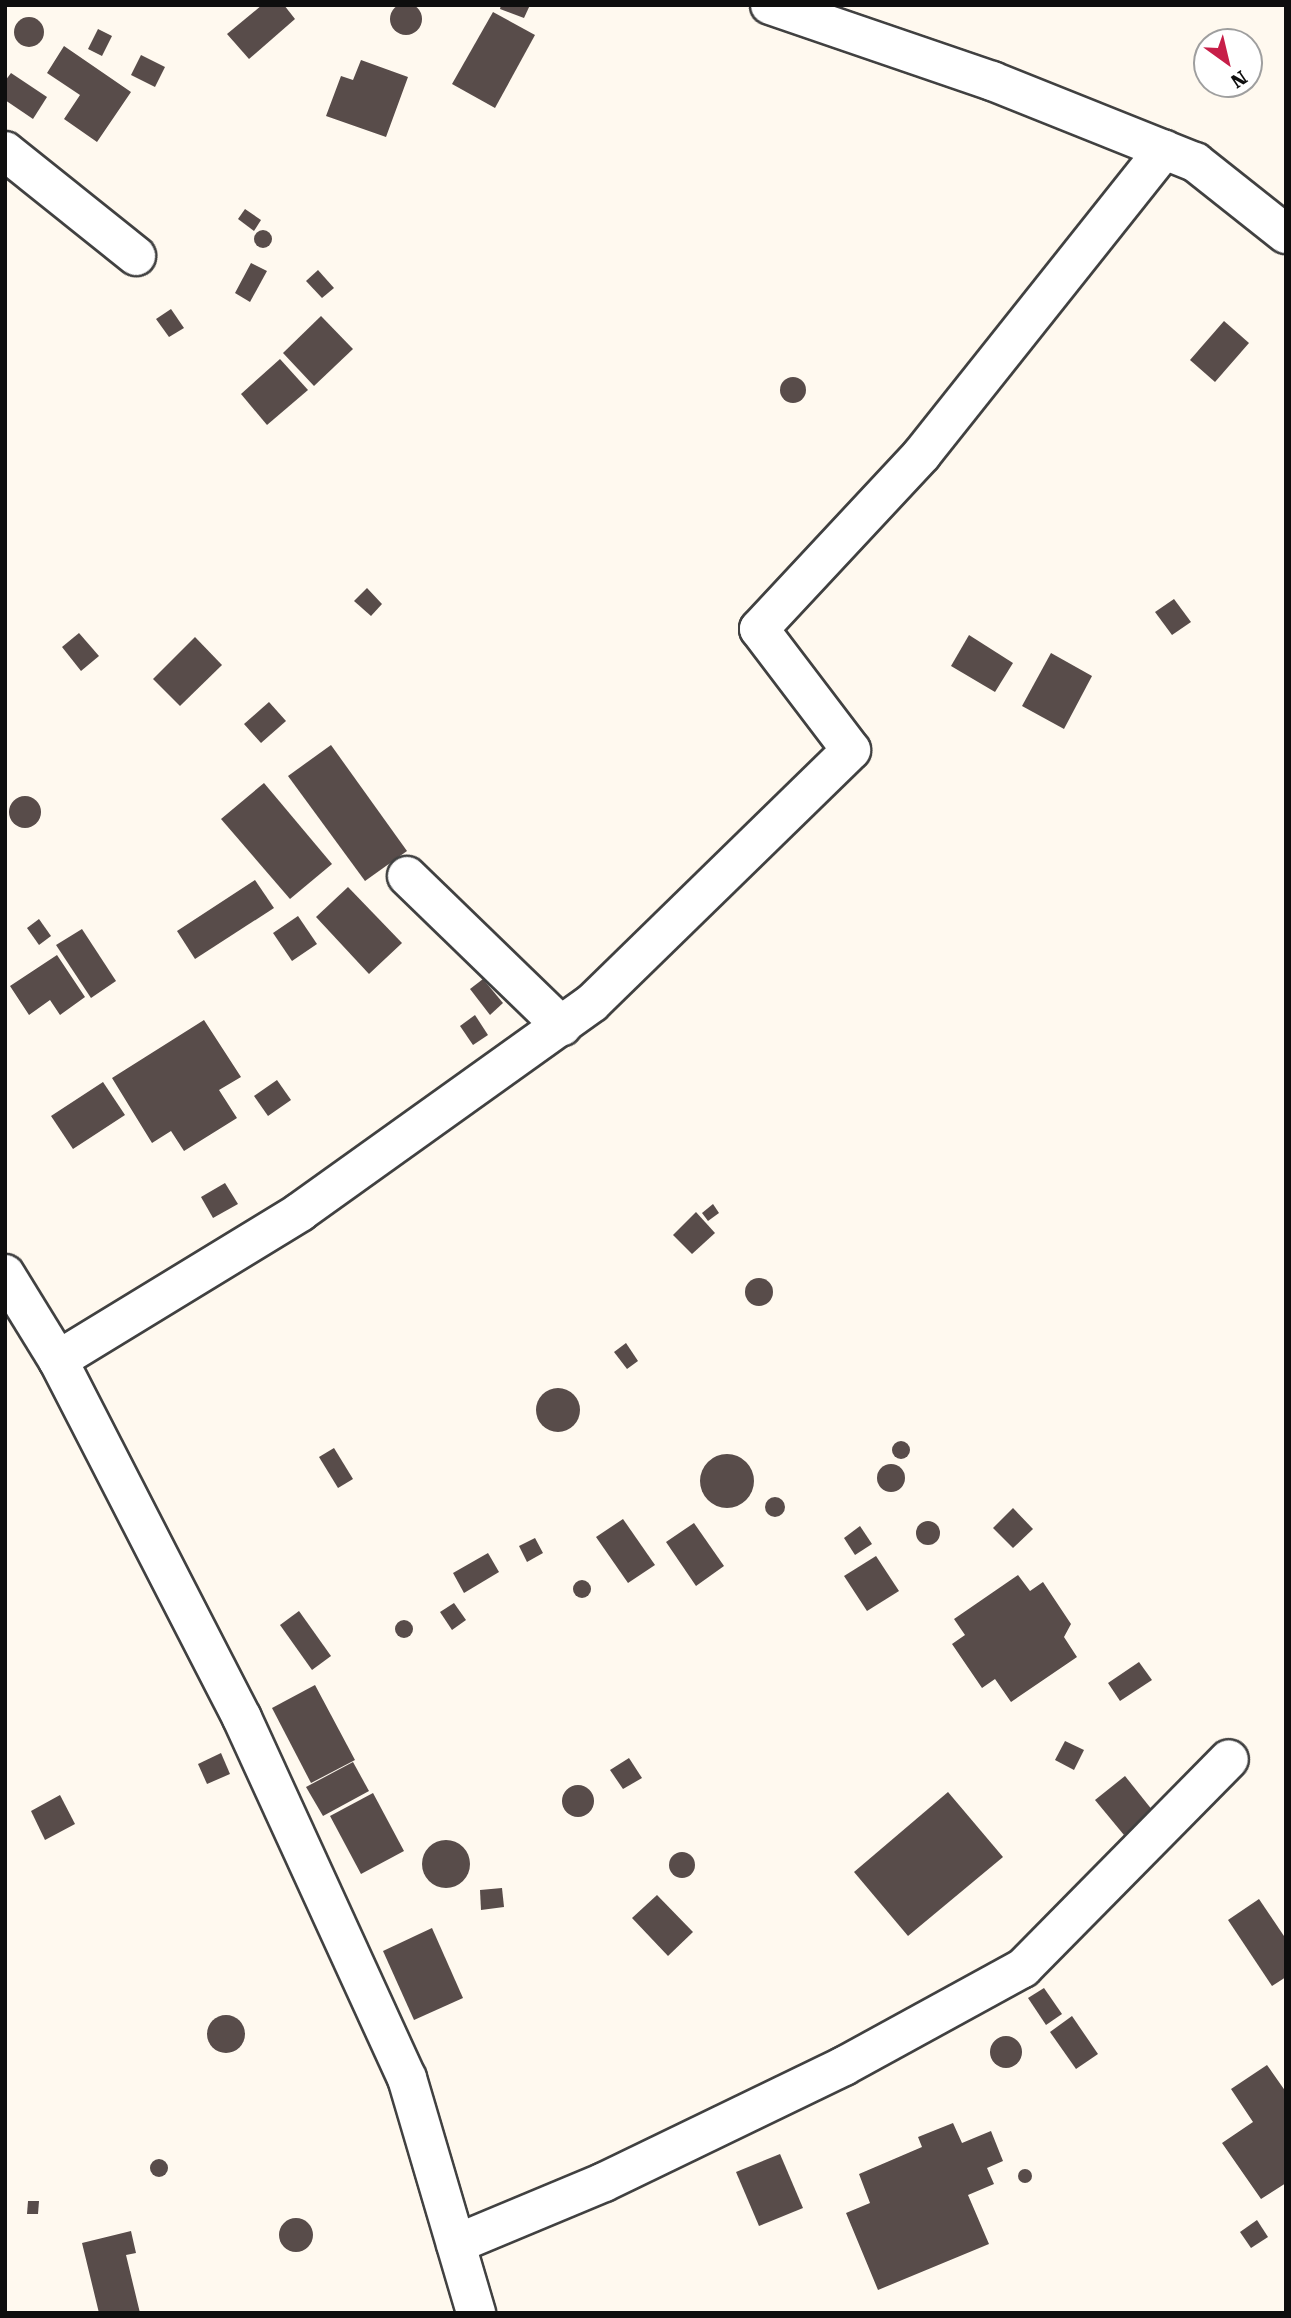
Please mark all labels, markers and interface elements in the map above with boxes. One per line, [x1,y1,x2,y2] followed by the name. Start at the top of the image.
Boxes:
[1193,28,1263,98] north arrow
[1226,66,1251,93] text: N

